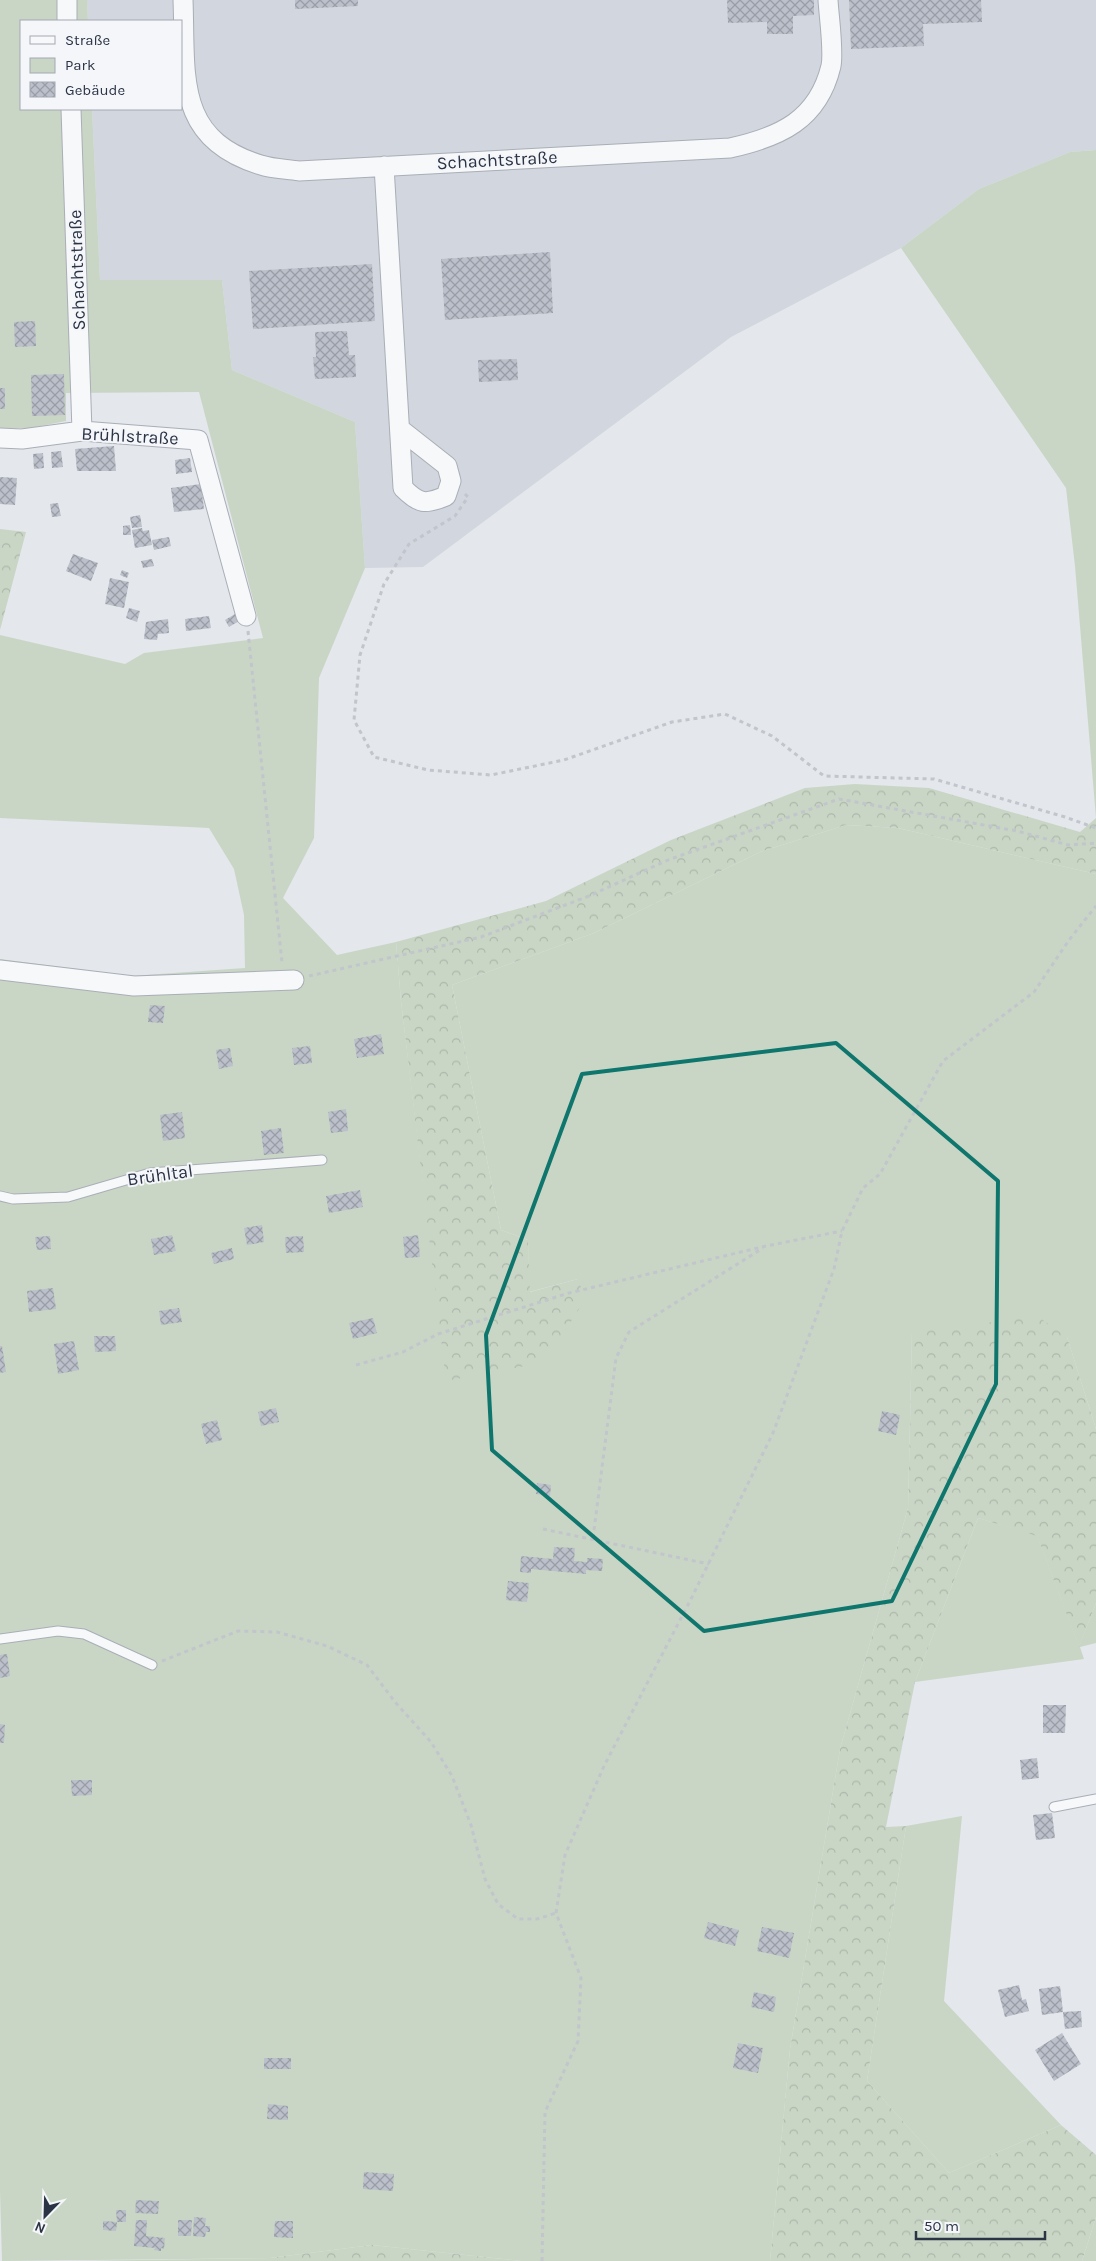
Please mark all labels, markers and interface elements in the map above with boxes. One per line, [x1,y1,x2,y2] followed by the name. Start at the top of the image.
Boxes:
[20,20,182,110] legend
[65,31,110,49] text: Straße
[65,56,95,74] text: Park
[65,81,125,99] text: Gebäude
[436,146,558,174] street label: Schachtstraße
[64,209,90,331] street label: Schachtstraße
[81,422,179,450] street label: Brühlstraße
[126,1159,194,1191] street label: Brühltal
[20,2191,70,2241] north arrow
[916,2208,1045,2240] scale bar
[924,2217,959,2235] text: 50 m
[32,2218,48,2237] text: N

